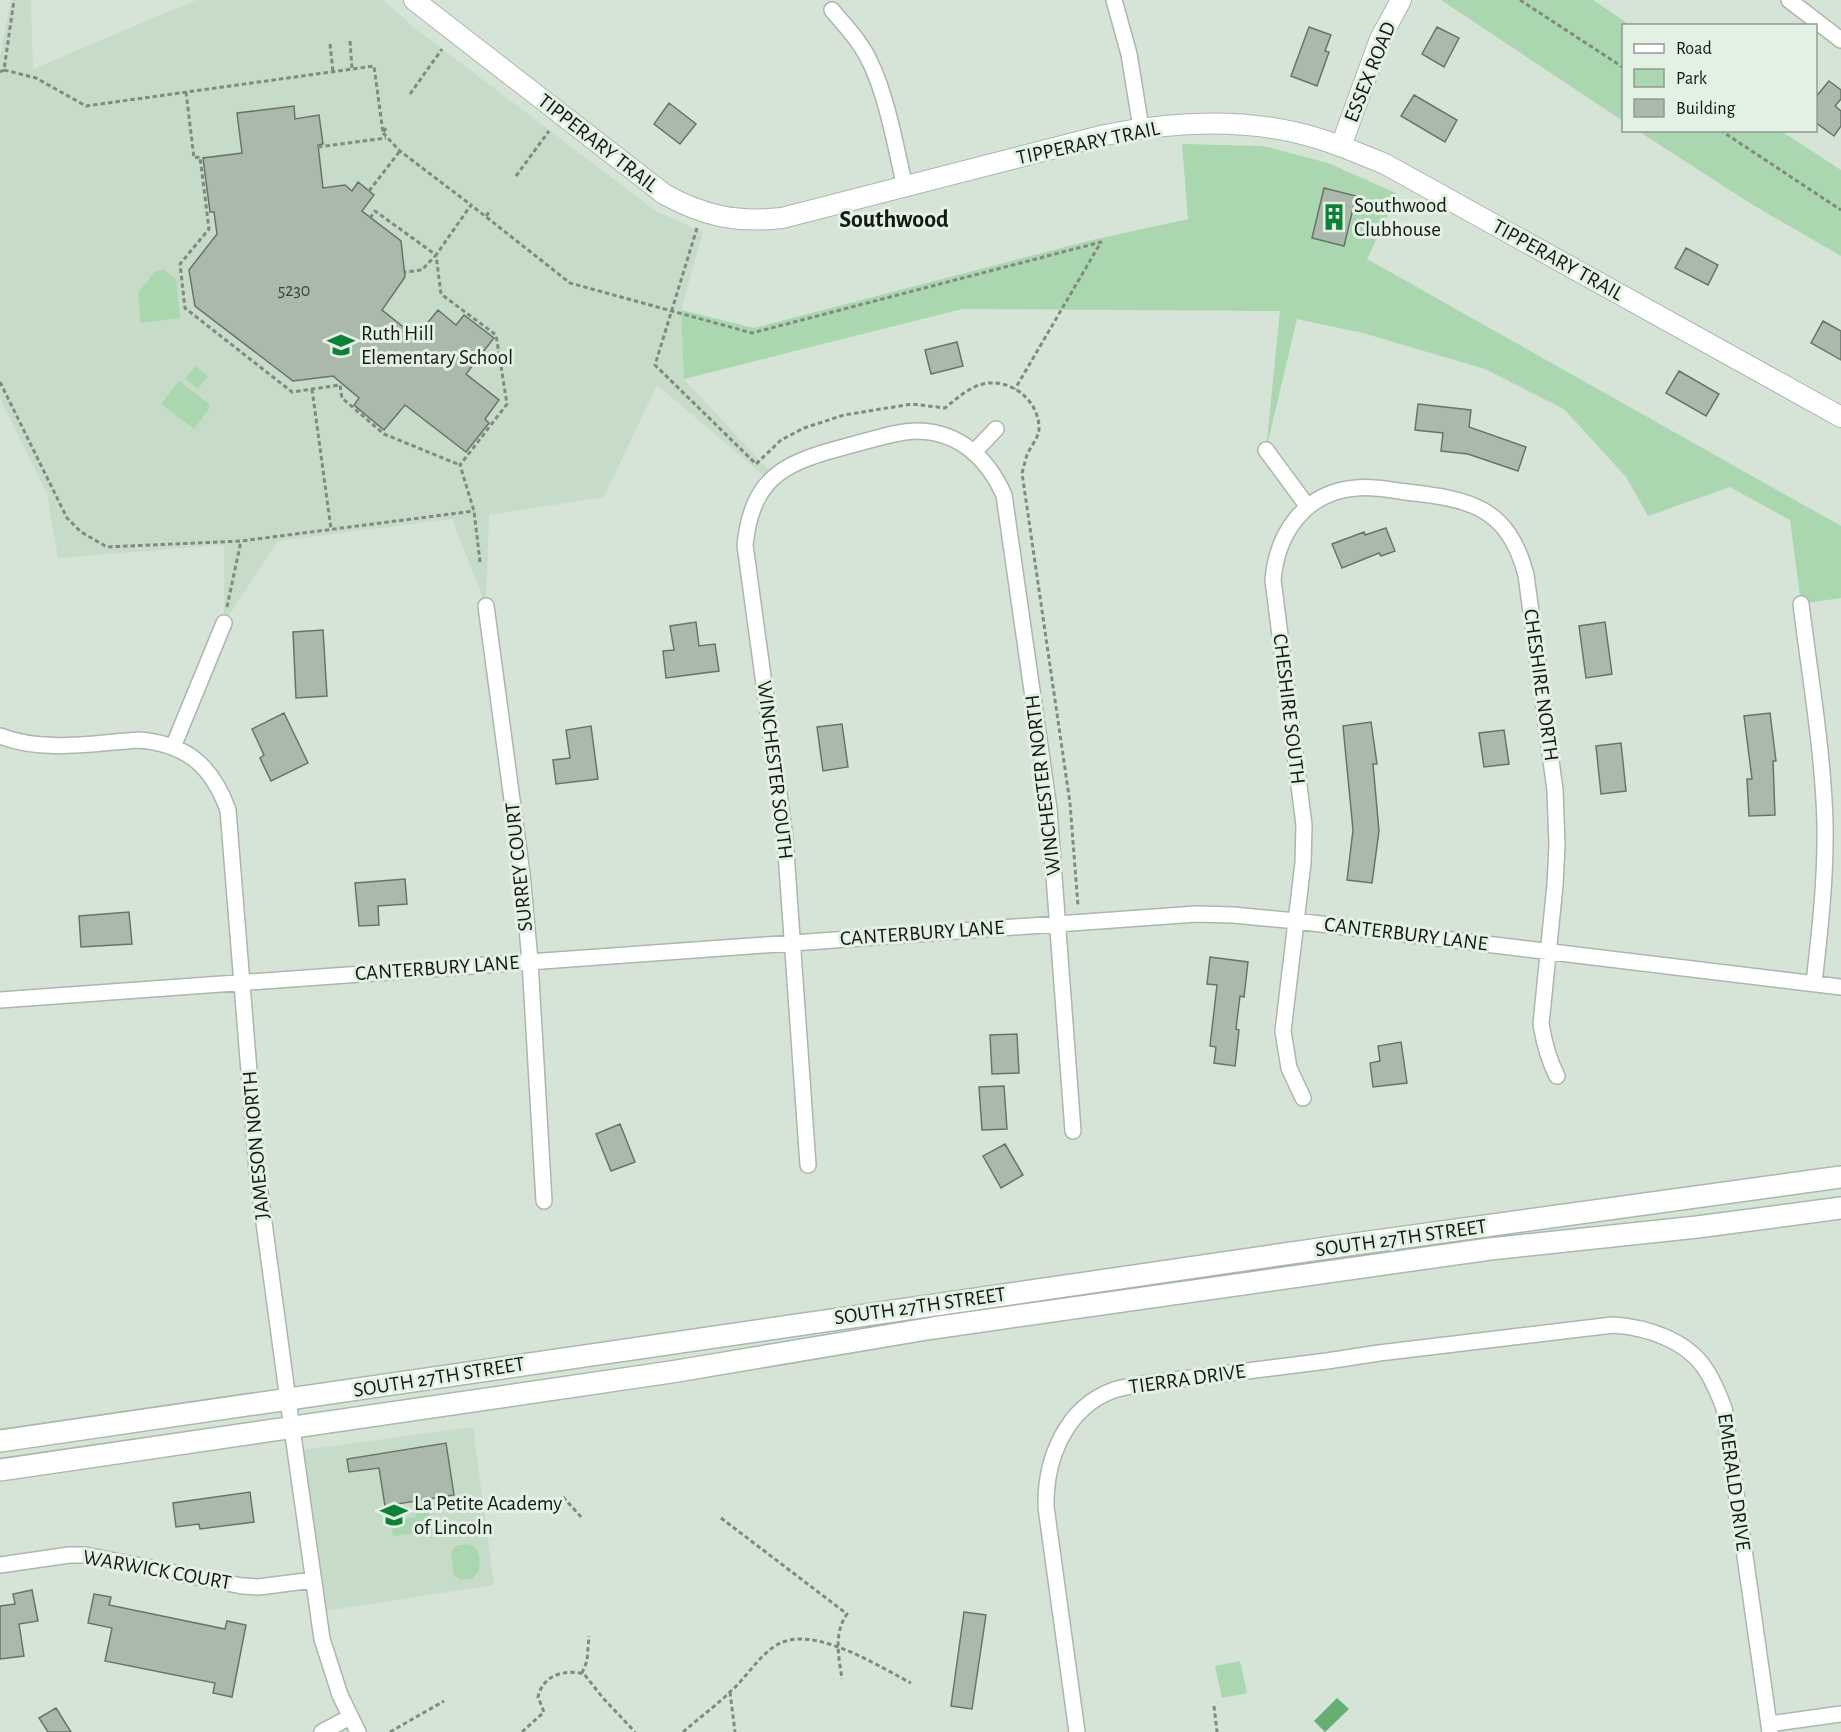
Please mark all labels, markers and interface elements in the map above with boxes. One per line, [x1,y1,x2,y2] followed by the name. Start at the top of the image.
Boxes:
[1340,19,1400,125] street label: ESSEX ROAD
[1622,24,1817,132] legend
[1676,40,1712,58] text: Road
[1676,70,1708,88] text: Park
[534,90,662,196] street label: TIPPERARY TRAIL
[1676,100,1736,118] text: Building
[1015,118,1162,168] street label: TIPPERARY TRAIL
[1354,195,1447,240] place label: Southwood Clubhouse
[1319,202,1349,232] building icon: Southwood Clubhouse
[839,208,949,232] district label: Southwood
[1489,215,1627,305] street label: TIPPERARY TRAIL
[278,282,310,300] house number: 5230
[361,323,513,368] place label: Ruth Hill Elementary School
[326,330,356,360] school or university icon: Ruth Hill Elementary School
[1520,608,1562,762] street label: CHESHIRE NORTH
[1269,632,1309,786] street label: CHESHIRE SOUTH
[754,679,796,861] street label: WINCHESTER SOUTH
[1022,694,1064,876] street label: WINCHESTER NORTH
[502,801,536,933] street label: SURREY COURT
[1323,914,1489,954] street label: CANTERBURY LANE
[839,917,1005,949] street label: CANTERBURY LANE
[354,952,520,984] street label: CANTERBURY LANE
[239,1070,273,1220] street label: JAMESON NORTH
[1314,1216,1488,1260] street label: SOUTH 27TH STREET
[833,1284,1007,1328] street label: SOUTH 27TH STREET
[352,1353,526,1401] street label: SOUTH 27TH STREET
[1127,1360,1247,1398] street label: TIERRA DRIVE
[1714,1412,1754,1552] street label: EMERALD DRIVE
[414,1493,562,1538] place label: La Petite Academy of Lincoln
[379,1500,409,1530] school or university icon: La Petite Academy of Lincoln
[81,1547,233,1593] street label: WARWICK COURT

